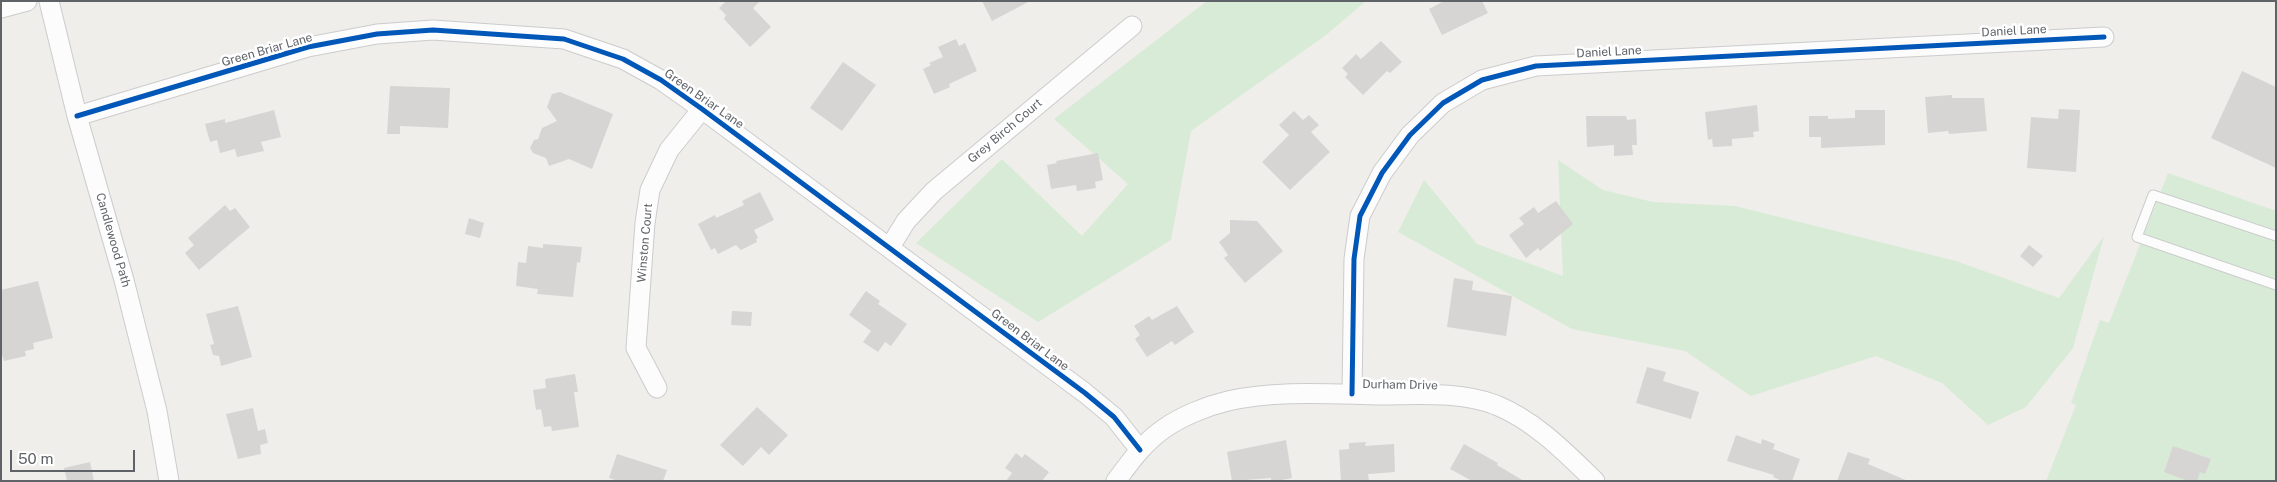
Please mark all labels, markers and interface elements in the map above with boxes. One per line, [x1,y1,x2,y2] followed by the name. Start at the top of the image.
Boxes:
[1981,22,2047,40] street label: Daniel Lane
[220,30,314,70] street label: Green Briar Lane
[1576,43,1642,61] street label: Daniel Lane
[661,66,747,132] street label: Green Briar Lane
[965,96,1045,166] street label: Grey Birch Court
[93,191,133,289] street label: Candlewood Path
[634,203,656,283] street label: Winston Court
[988,306,1072,374] street label: Green Briar Lane
[1362,377,1438,393] street label: Durham Drive
[12,440,138,472] scale bar
[18,450,53,467] text: 50 m

